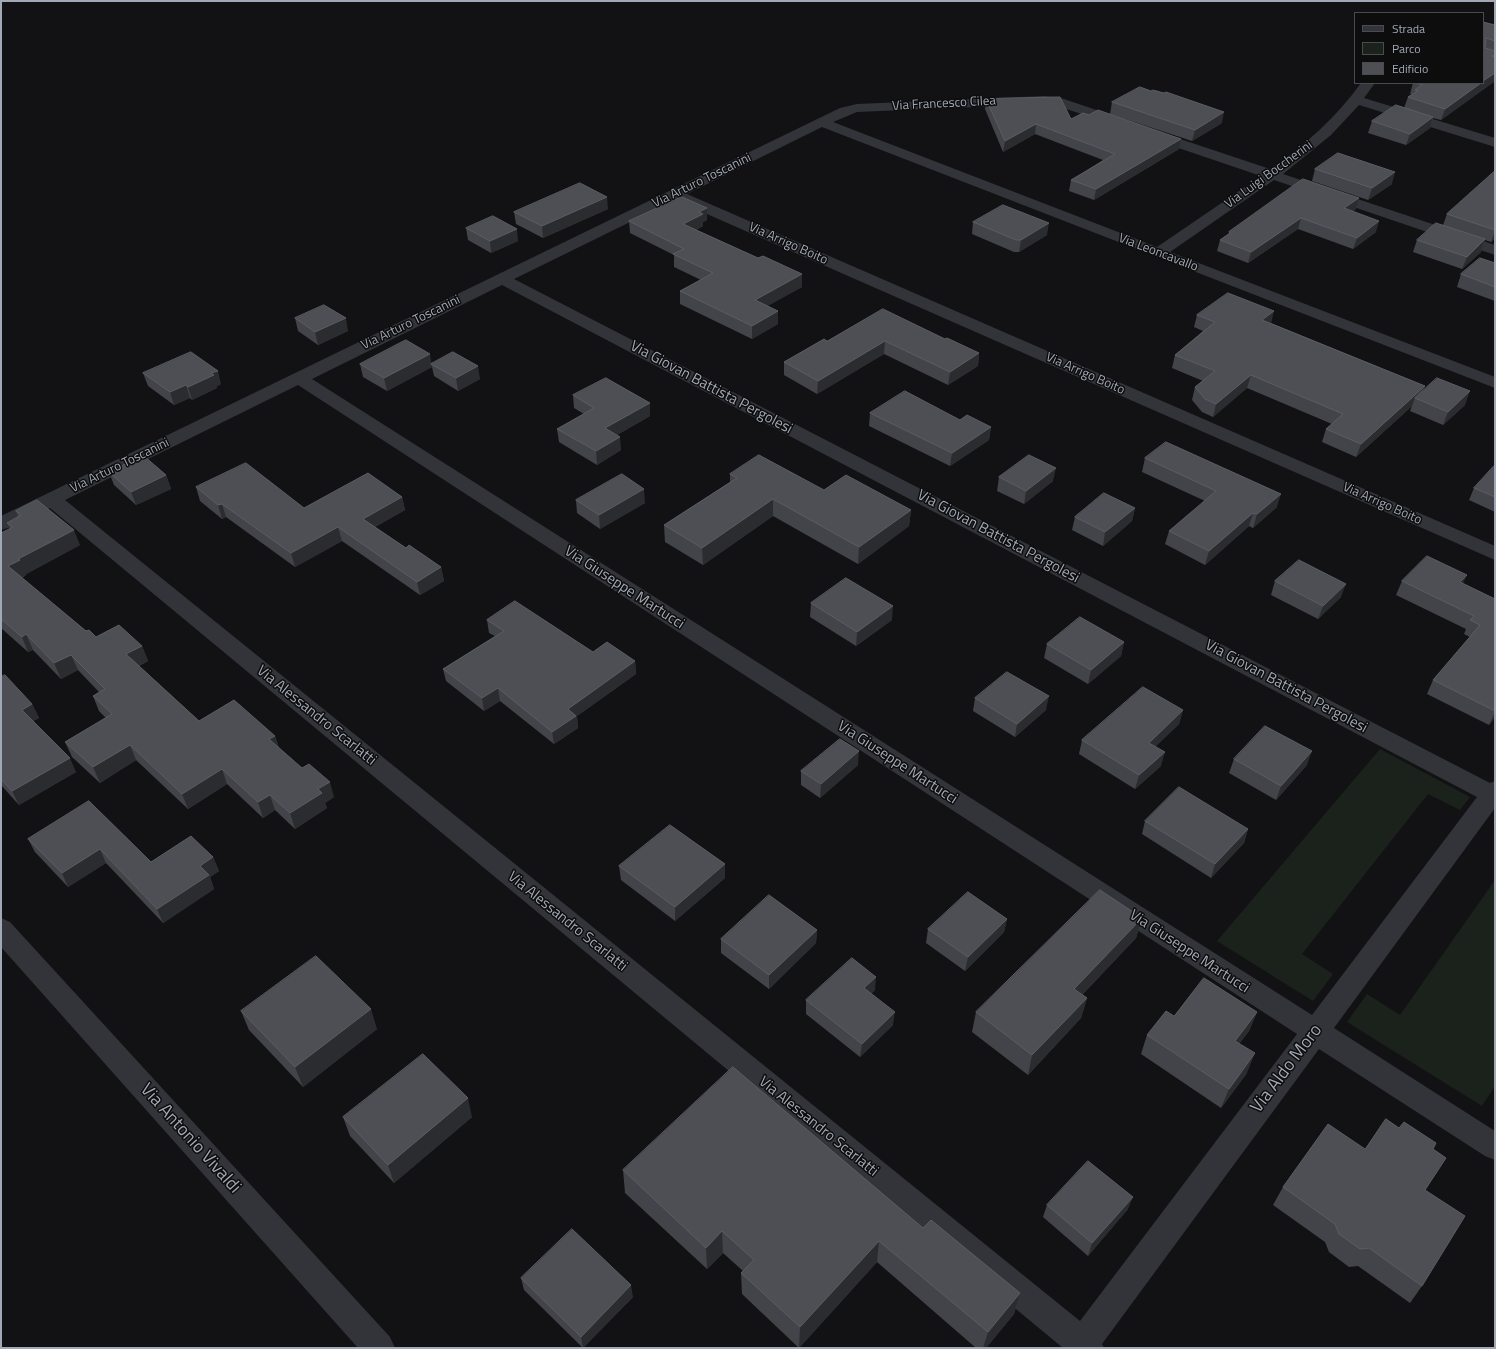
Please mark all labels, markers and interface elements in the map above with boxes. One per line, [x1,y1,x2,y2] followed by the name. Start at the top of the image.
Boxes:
[1354,12,1484,84] legend
[1392,19,1425,38] text: Strada
[1392,39,1421,58] text: Parco
[1392,59,1428,78] text: Edificio
[892,93,996,115] street label: Via Francesco Cilea
[1222,138,1316,212] street label: Via Luigi Boccherini
[650,150,754,212] street label: Via Arturo Toscanini
[746,220,830,268] street label: Via Arrigo Boito
[1116,231,1200,275] street label: Via Leoncavallo
[359,292,463,354] street label: Via Arturo Toscanini
[627,338,795,438] street label: Via Giovan Battista Pergolesi
[1043,350,1127,398] street label: Via Arrigo Boito
[68,435,172,497] street label: Via Arturo Toscanini
[1340,480,1424,528] street label: Via Arrigo Boito
[914,487,1082,587] street label: Via Giovan Battista Pergolesi
[561,543,687,633] street label: Via Giuseppe Martucci
[1202,637,1370,737] street label: Via Giovan Battista Pergolesi
[253,662,379,770] street label: Via Alessandro Scarlatti
[834,718,960,808] street label: Via Giuseppe Martucci
[504,868,630,976] street label: Via Alessandro Scarlatti
[1126,907,1252,997] street label: Via Giuseppe Martucci
[1247,1020,1327,1118] street label: Via Aldo Moro
[755,1073,881,1181] street label: Via Alessandro Scarlatti
[135,1080,245,1198] street label: Via Antonio Vivaldi

